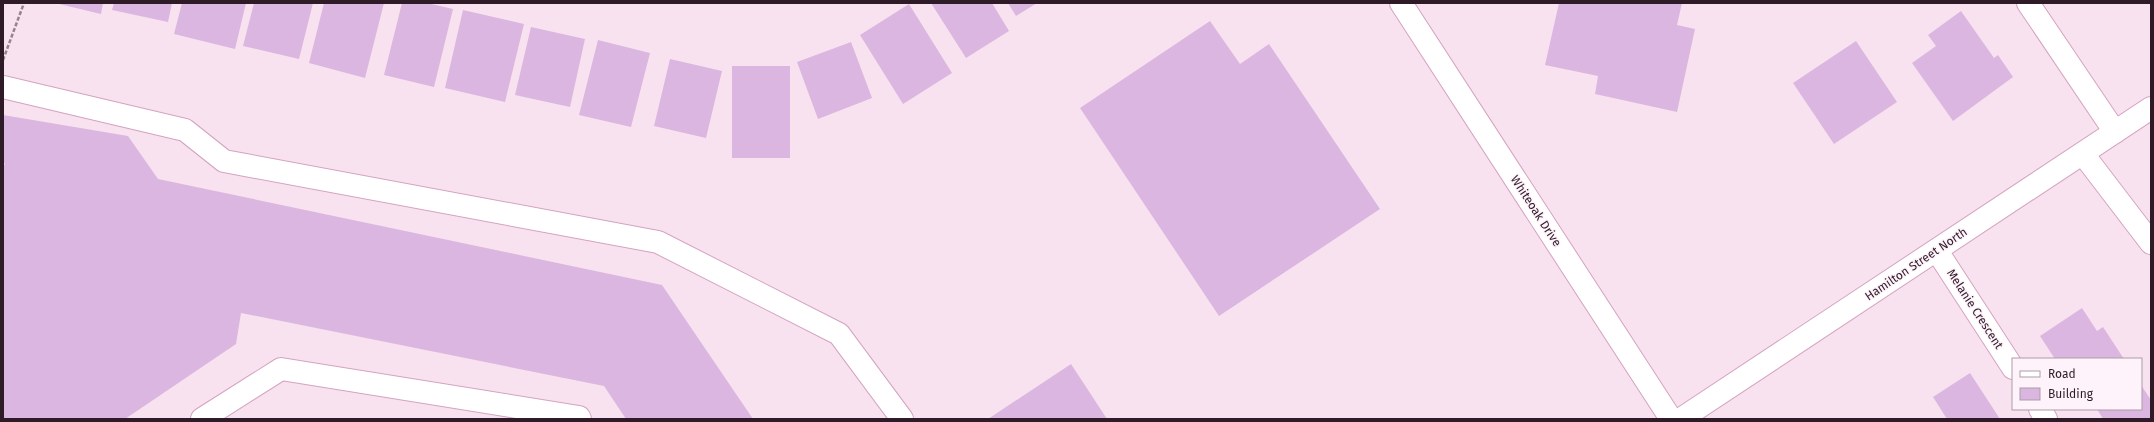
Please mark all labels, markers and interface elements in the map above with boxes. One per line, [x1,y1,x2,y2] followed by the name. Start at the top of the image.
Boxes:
[1508,173,1564,249] street label: Whiteoak Drive
[1862,225,1970,303] street label: Hamilton Street North
[1944,266,2006,352] street label: Melanie Crescent
[2012,358,2142,410] legend
[2048,367,2076,381] text: Road
[2048,387,2094,401] text: Building

